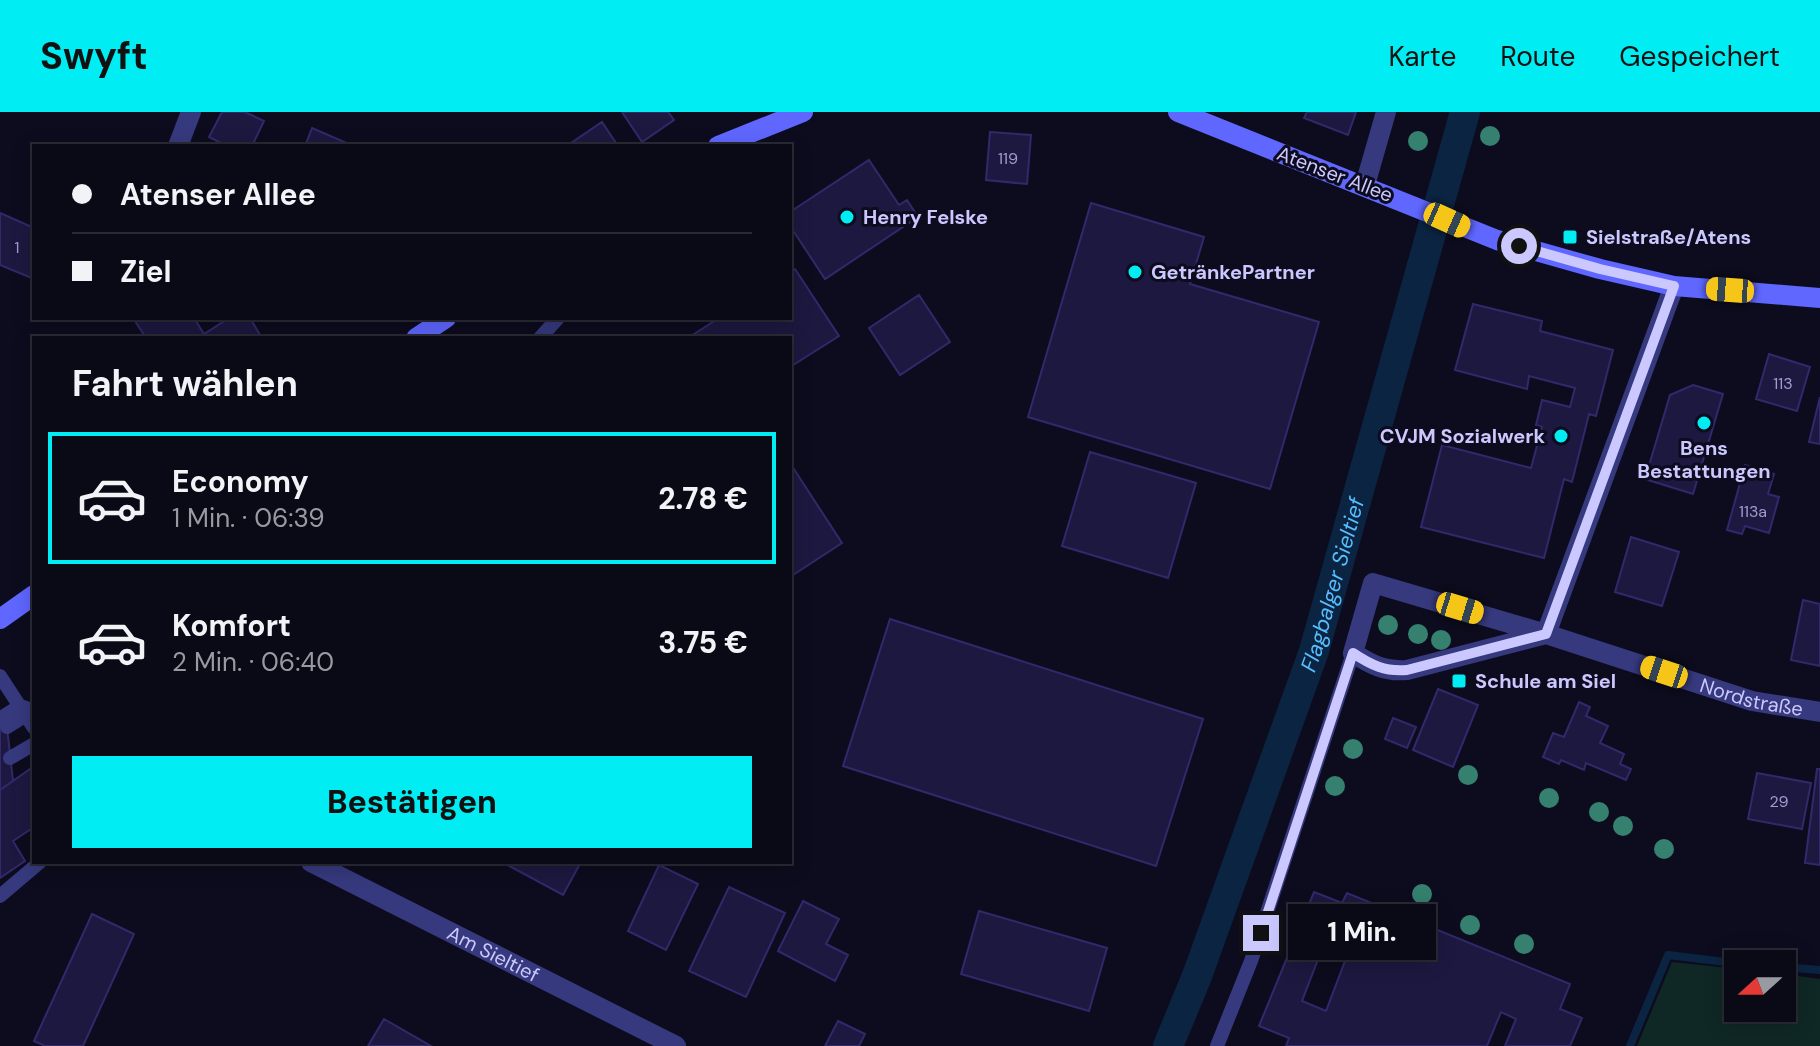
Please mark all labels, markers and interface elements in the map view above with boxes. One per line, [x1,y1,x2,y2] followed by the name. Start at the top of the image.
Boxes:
[40,31,148,81] text: Swyft
[1389,38,1456,75] text: Karte
[1500,38,1575,75] text: Route
[1619,38,1780,75] text: Gespeichert
[1273,140,1397,208] street label: Atenser Allee
[998,148,1018,169] house number: 119
[120,175,316,214] text: Atenser Allee
[1420,199,1474,241] car
[863,204,988,230] place label: Henry Felske
[838,208,856,226] marker: Henry Felske
[1586,224,1751,250] place label: Sielstraße/Atens
[1501,228,1537,264] route start
[1561,228,1579,246] marker: Sielstraße/Atens
[15,237,20,258] house number: 1
[120,252,172,291] text: Ziel
[1151,259,1315,285] place label: GetränkePartner
[1126,263,1144,281] marker: GetränkePartner
[1705,276,1755,304] car
[72,360,298,407] text: Fahrt wählen
[1773,373,1793,394] house number: 113
[1695,414,1713,432] marker: Bens Bestattungen
[1380,423,1545,449] place label: CVJM Sozialwerk
[1552,427,1570,445] marker: CVJM Sozialwerk
[1637,435,1771,484] place label: Bens Bestattungen
[76,462,148,534] icon: car
[172,462,309,501] text: Economy
[658,479,748,518] text: 2.78 €
[1294,493,1372,676] water label: Flagbalger Sieltief
[172,501,325,535] text: 1 Min. · 06:39
[1739,501,1767,522] house number: 113a
[1434,590,1486,626] car
[76,606,148,678] icon: car
[172,606,291,645] text: Komfort
[658,623,748,662] text: 3.75 €
[172,645,334,679] text: 2 Min. · 06:40
[1637,653,1691,691] car
[1475,668,1616,694] place label: Schule am Siel
[1450,672,1468,690] marker: Schule am Siel
[1697,672,1805,722] street label: Nordstraße
[72,756,752,848] button: Bestätigen
[1769,791,1789,812] house number: 29
[1289,905,1437,961] callout: 1 Min.
[1243,915,1279,951] route end
[1328,915,1396,949] text: 1 Min.
[443,920,544,988] street label: Am Sieltief
[1724,950,1796,1022] north arrow
[1724,950,1796,1022] map controls

